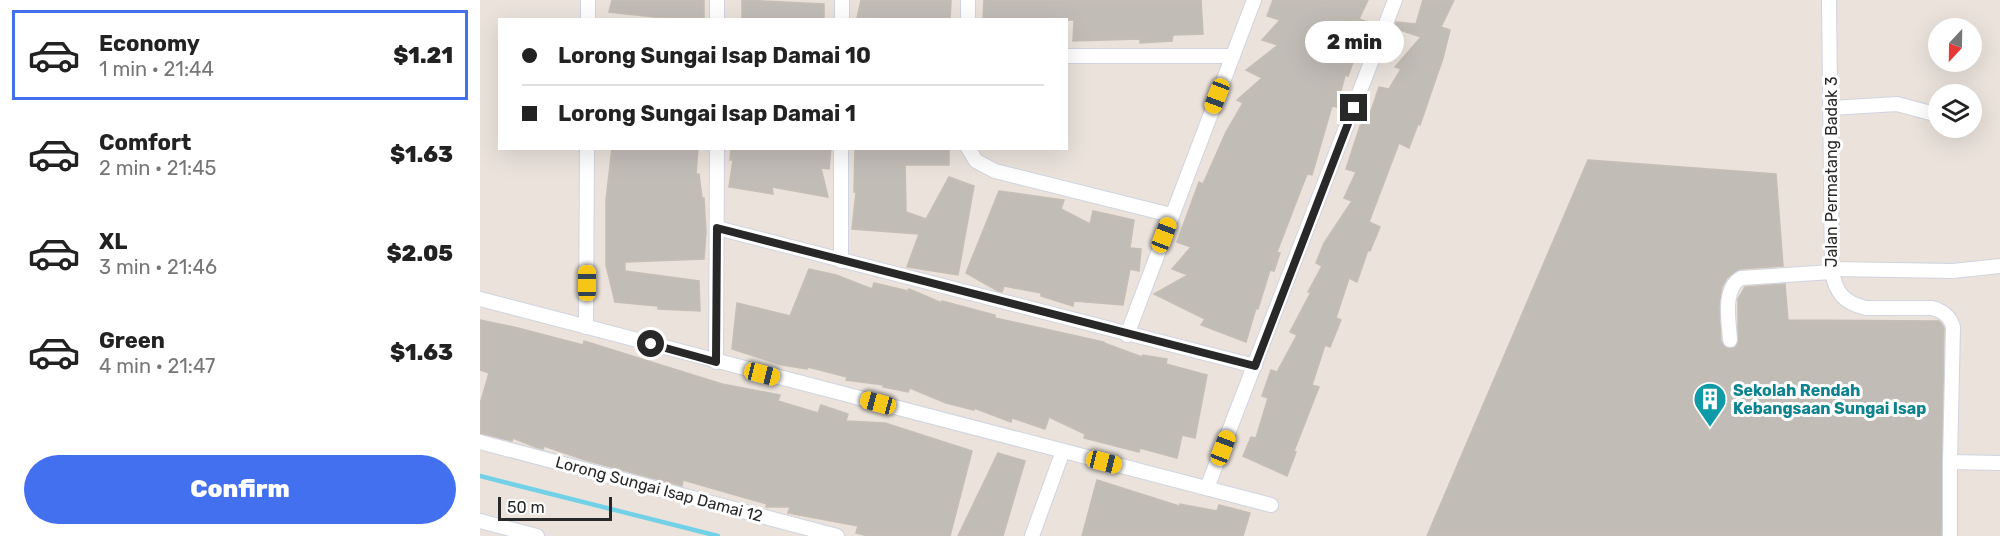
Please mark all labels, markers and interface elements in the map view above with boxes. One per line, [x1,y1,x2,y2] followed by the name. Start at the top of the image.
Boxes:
[1928,18,1982,72] north arrow
[1928,18,1982,138] map controls
[1304,21,1404,63] callout: 2 min
[27,28,81,82] icon: car
[99,30,200,57] text: Economy
[1327,30,1382,54] text: 2 min
[393,42,453,69] text: $1.21
[558,42,871,69] text: Lorong Sungai Isap Damai 10
[99,57,214,81] text: 1 min · 21:44
[1202,76,1232,116] car
[1822,76,1841,268] street label: Jalan Permatang Badak 3
[1928,84,1982,138] button: layers
[1340,94,1367,121] route end
[558,100,856,127] text: Lorong Sungai Isap Damai 1
[27,127,81,181] icon: car
[99,129,191,156] text: Comfort
[390,141,453,168] text: $1.63
[99,156,217,180] text: 2 min · 21:45
[1149,215,1179,255] car
[27,226,81,280] icon: car
[99,228,127,255] text: XL
[386,240,453,267] text: $2.05
[99,255,217,279] text: 3 min · 21:46
[578,265,596,301] car
[27,325,81,379] icon: car
[99,327,165,354] text: Green
[637,330,664,357] route start
[390,339,453,366] text: $1.63
[99,354,215,378] text: 4 min · 21:47
[742,361,782,387] car
[1692,381,1728,428] building icon: Sekolah Rendah Kebangsaan Sungai Isap
[1733,381,1926,418] place label: Sekolah Rendah Kebangsaan Sungai Isap
[858,390,898,416] car
[1208,428,1238,468] car
[1084,449,1124,475] car
[553,452,765,526] street label: Lorong Sungai Isap Damai 12
[24,455,456,524] button: Confirm
[498,494,612,522] scale bar
[507,498,545,517] text: 50 m

